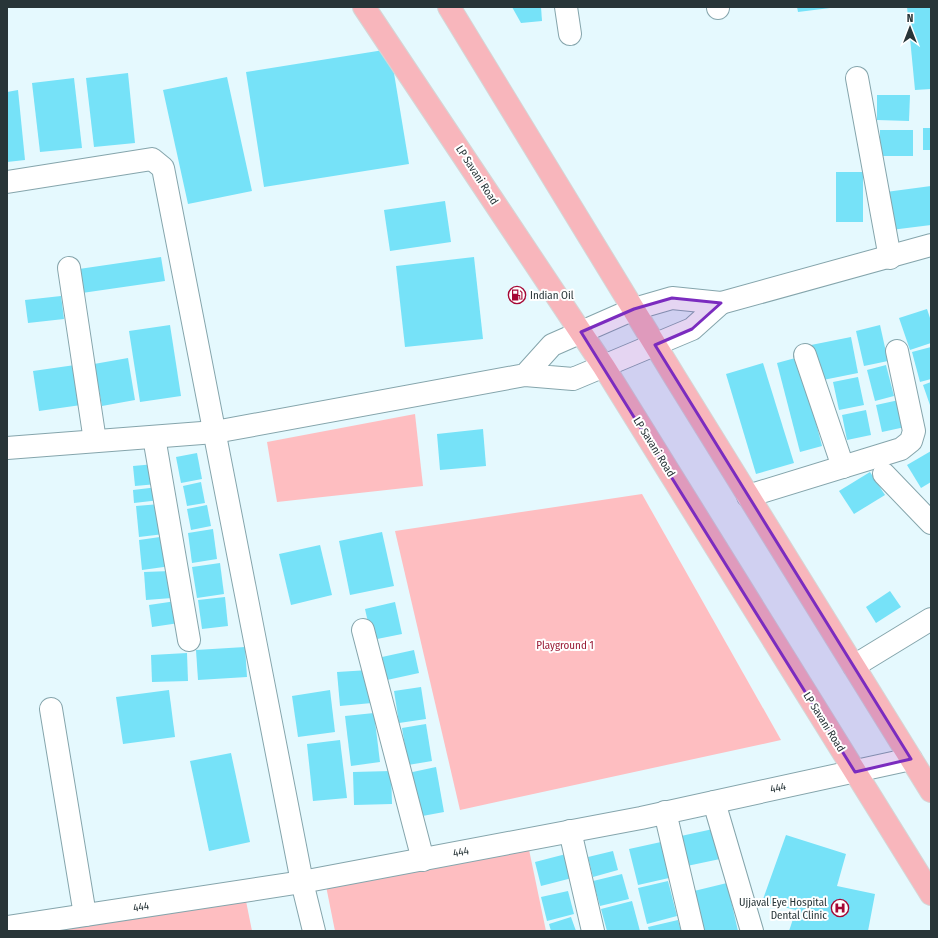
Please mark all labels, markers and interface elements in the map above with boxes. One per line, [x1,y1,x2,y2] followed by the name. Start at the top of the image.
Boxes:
[890,8,930,48] north arrow
[907,12,913,25] text: N
[453,143,501,207] street label: LP Savani Road
[507,285,527,305] fuel station icon: Indian Oil
[530,289,574,302] place label: Indian Oil
[630,415,678,479] street label: LP Savani Road
[536,639,594,652] park label: Playground 1
[800,690,848,754] street label: LP Savani Road
[769,780,788,796] street label: 444
[452,844,471,860] street label: 444
[739,896,827,922] place label: Ujjaval Eye Hospital Dental Clinic
[830,898,850,918] hospital icon: Ujjaval Eye Hospital Dental Clinic
[132,899,151,915] street label: 444

